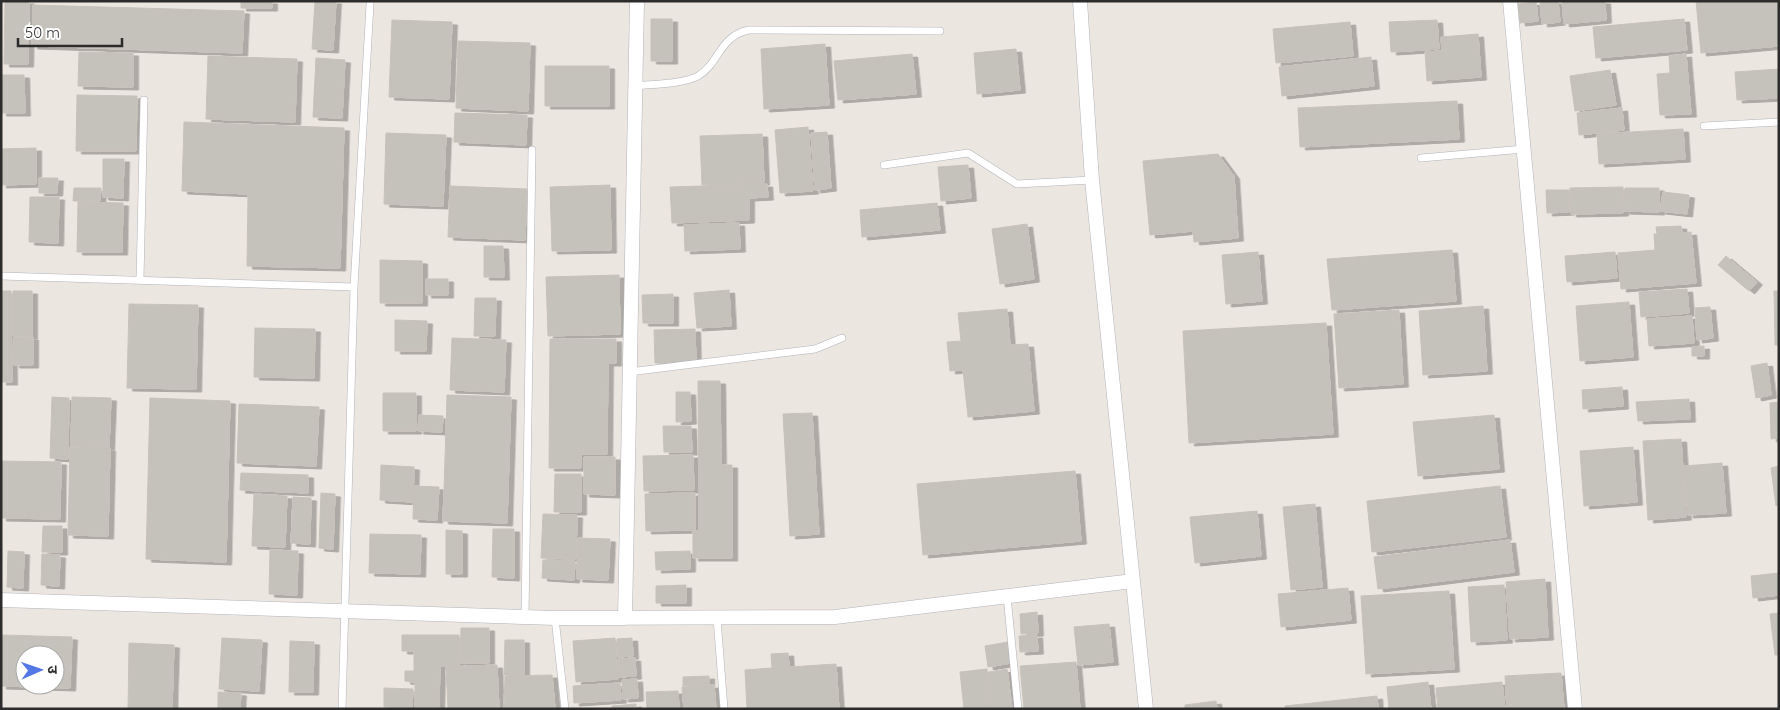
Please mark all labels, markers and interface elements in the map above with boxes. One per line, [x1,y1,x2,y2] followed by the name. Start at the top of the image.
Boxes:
[18,15,121,47] scale bar
[25,23,60,42] text: 50 m
[15,645,65,695] north arrow
[44,665,62,675] text: उ

